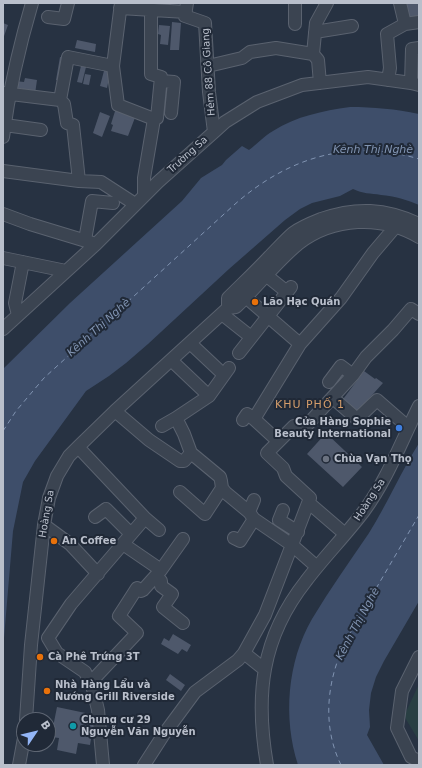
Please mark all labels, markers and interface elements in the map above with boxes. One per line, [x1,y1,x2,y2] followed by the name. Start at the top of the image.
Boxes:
[200,28,218,116] street label: Hẻm 88 Cô Giang
[166,134,210,176] street label: Trường Sa
[333,143,413,157] water label: Kênh Thị Nghè
[65,296,133,360] water label: Kênh Thị Nghè
[263,296,340,308] place label: Lão Hạc Quán
[250,297,260,307] marker: Lão Hạc Quán
[275,398,345,412] district label: KHU PHỐ 1
[274,416,391,440] place label: Cửa Hàng Sophie Beauty International
[394,423,404,433] marker: Cửa Hàng Sophie Beauty International
[334,453,412,465] place label: Chùa Vạn Thọ
[321,454,331,464] marker: Chùa Vạn Thọ
[352,477,388,523] street label: Hoàng Sa
[37,489,57,539] street label: Hoàng Sa
[62,535,116,547] place label: An Coffee
[49,536,59,546] marker: An Coffee
[333,585,383,663] water label: Kênh Thị Nghè
[48,651,140,663] place label: Cà Phê Trứng 3T
[35,652,45,662] marker: Cà Phê Trứng 3T
[55,679,175,702] place label: Nhà Hàng Lẩu và Nướng Grill Riverside
[42,686,52,696] marker: Nhà Hàng Lẩu và Nướng Grill Riverside
[16,712,56,752] north arrow
[81,714,196,738] place label: Chung cư 29 Nguyễn Văn Nguyễn
[38,718,53,733] text: B
[68,721,78,731] marker: Chung cư 29 Nguyễn Văn Nguyễn

